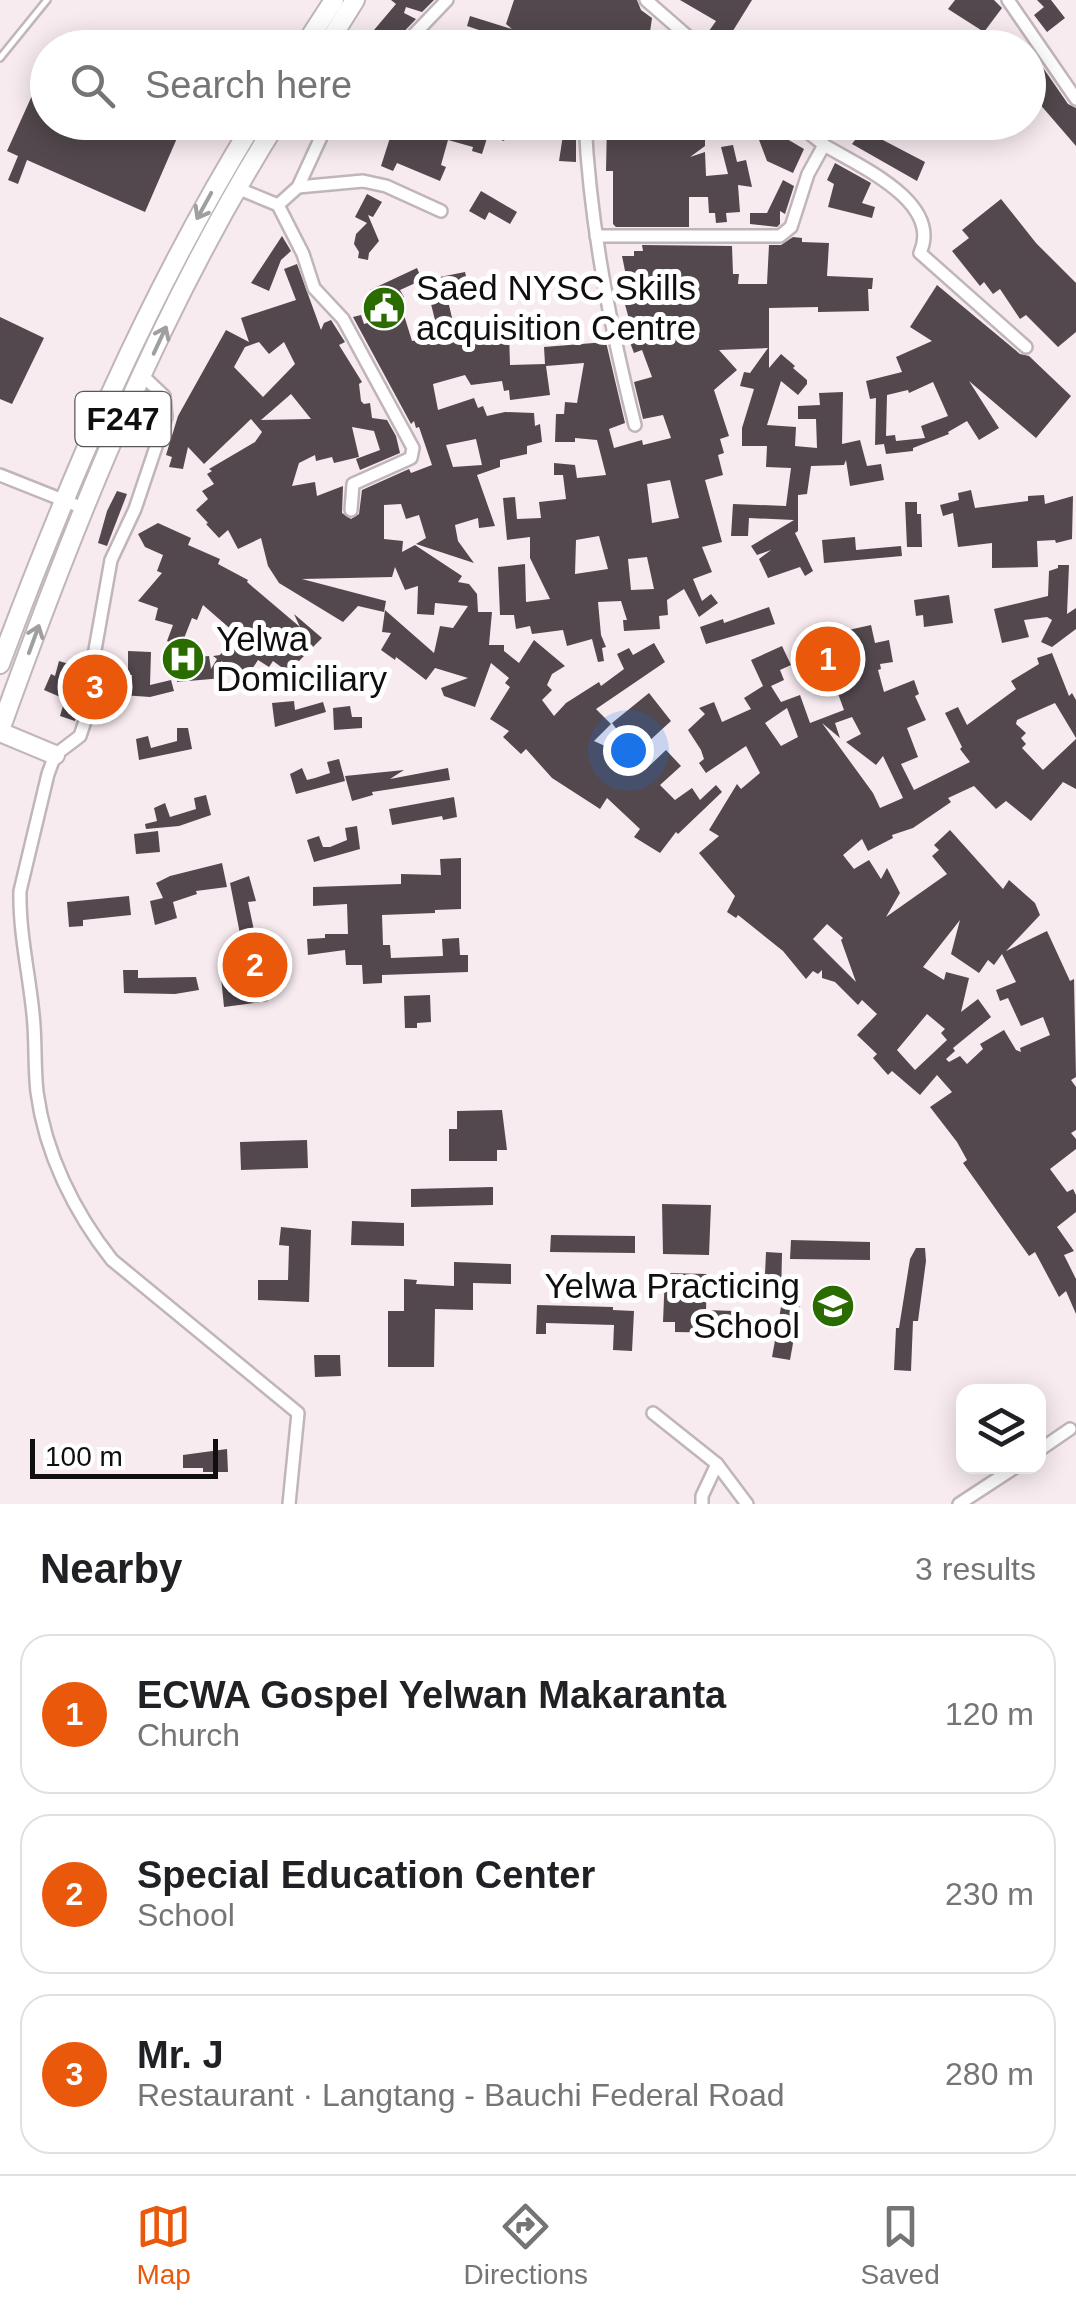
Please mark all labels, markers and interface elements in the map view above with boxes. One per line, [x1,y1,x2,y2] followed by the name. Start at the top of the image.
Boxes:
[30,30,1046,140] search box
[65,58,120,113] icon: search
[145,64,352,106] text: Search here
[193,191,213,220] one-way arrow
[416,268,696,347] place label: Saed NYSC Skills acquisition Centre
[361,285,407,331] public building icon: Saed NYSC Skills acquisition Centre
[152,325,170,355] one-way arrow
[76,392,170,446] road number: F247
[216,619,388,698] place label: Yelwa Domiciliary
[796,622,860,696] pin: 1
[26,624,44,655] one-way arrow
[160,636,206,682] hospital icon: Yelwa Domiciliary
[62,650,128,724] pin: 3
[603,725,654,776] your location
[222,928,288,1002] pin: 2
[544,1266,800,1345] place label: Yelwa Practicing School
[810,1283,856,1329] school or university icon: Yelwa Practicing School
[956,1384,1046,1474] map controls
[956,1384,1046,1474] button: layers
[30,1434,218,1478] scale bar
[45,1441,123,1472] text: 100 m
[40,1545,182,1592] text: Nearby
[915,1551,1036,1587] text: 3 results
[137,1674,726,1716] text: ECWA Gospel Yelwan Makaranta
[66,1696,83,1732] text: 1
[945,1696,1034,1732] text: 120 m
[137,1717,240,1753] text: Church
[137,1854,595,1896] text: Special Education Center
[66,1876,83,1912] text: 2
[945,1876,1034,1912] text: 230 m
[137,1897,235,1933] text: School
[137,2034,224,2076] text: Mr. J
[66,2056,83,2092] text: 3
[945,2056,1034,2092] text: 280 m
[137,2077,785,2113] text: Restaurant · Langtang - Bauchi Federal Road
[136,2199,191,2291] tab: Map
[464,2199,588,2291] tab: Directions
[860,2199,940,2291] tab: Saved

